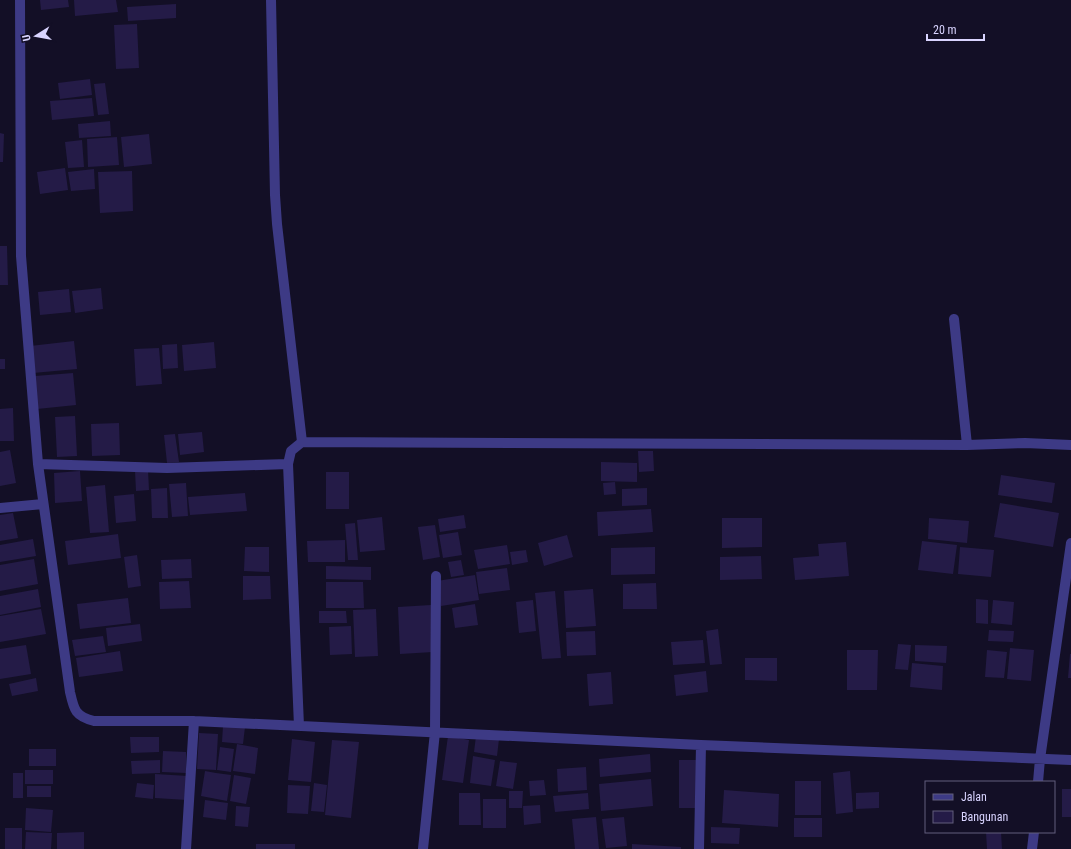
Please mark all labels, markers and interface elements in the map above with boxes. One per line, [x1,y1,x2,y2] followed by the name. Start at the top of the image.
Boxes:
[16,16,56,56] north arrow
[927,16,984,42] scale bar
[933,23,957,37] text: 20 m
[20,33,34,42] text: U
[925,781,1055,833] legend
[961,790,987,804] text: Jalan
[961,810,1008,824] text: Bangunan

